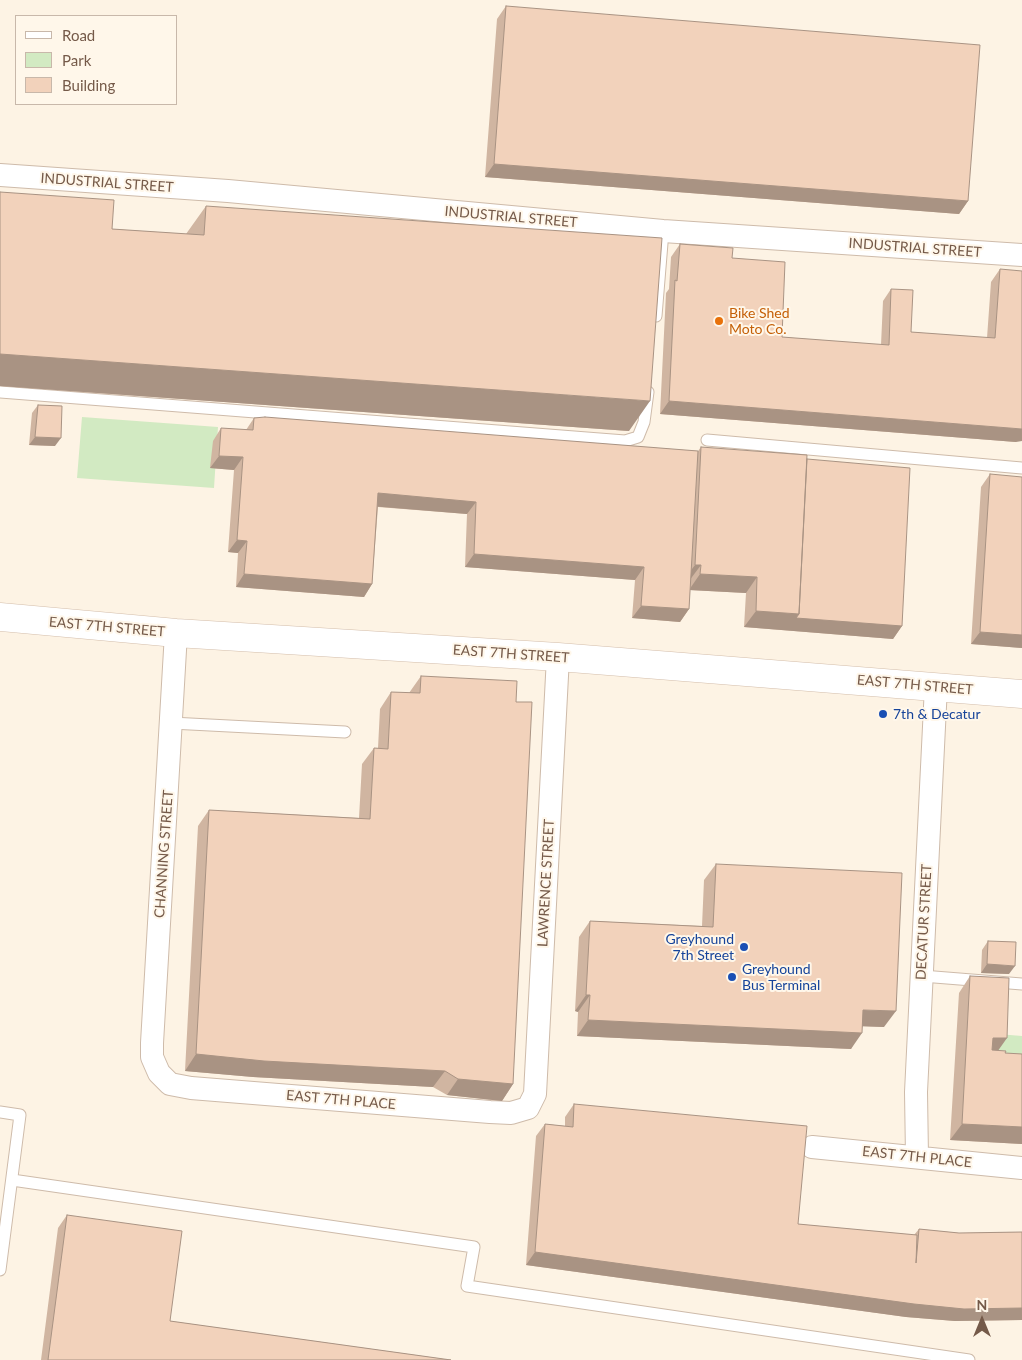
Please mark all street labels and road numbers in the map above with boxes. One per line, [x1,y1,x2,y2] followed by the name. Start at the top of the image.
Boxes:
[40,170,174,196] street label: INDUSTRIAL STREET
[444,203,578,231] street label: INDUSTRIAL STREET
[848,235,982,261] street label: INDUSTRIAL STREET
[48,614,166,640] street label: EAST 7TH STREET
[452,642,570,666] street label: EAST 7TH STREET
[856,672,974,698] street label: EAST 7TH STREET
[151,789,177,919] street label: CHANNING STREET
[534,819,558,947] street label: LAWRENCE STREET
[913,863,935,981] street label: DECATUR STREET
[286,1087,396,1113] street label: EAST 7TH PLACE
[861,1143,973,1171] street label: EAST 7TH PLACE

